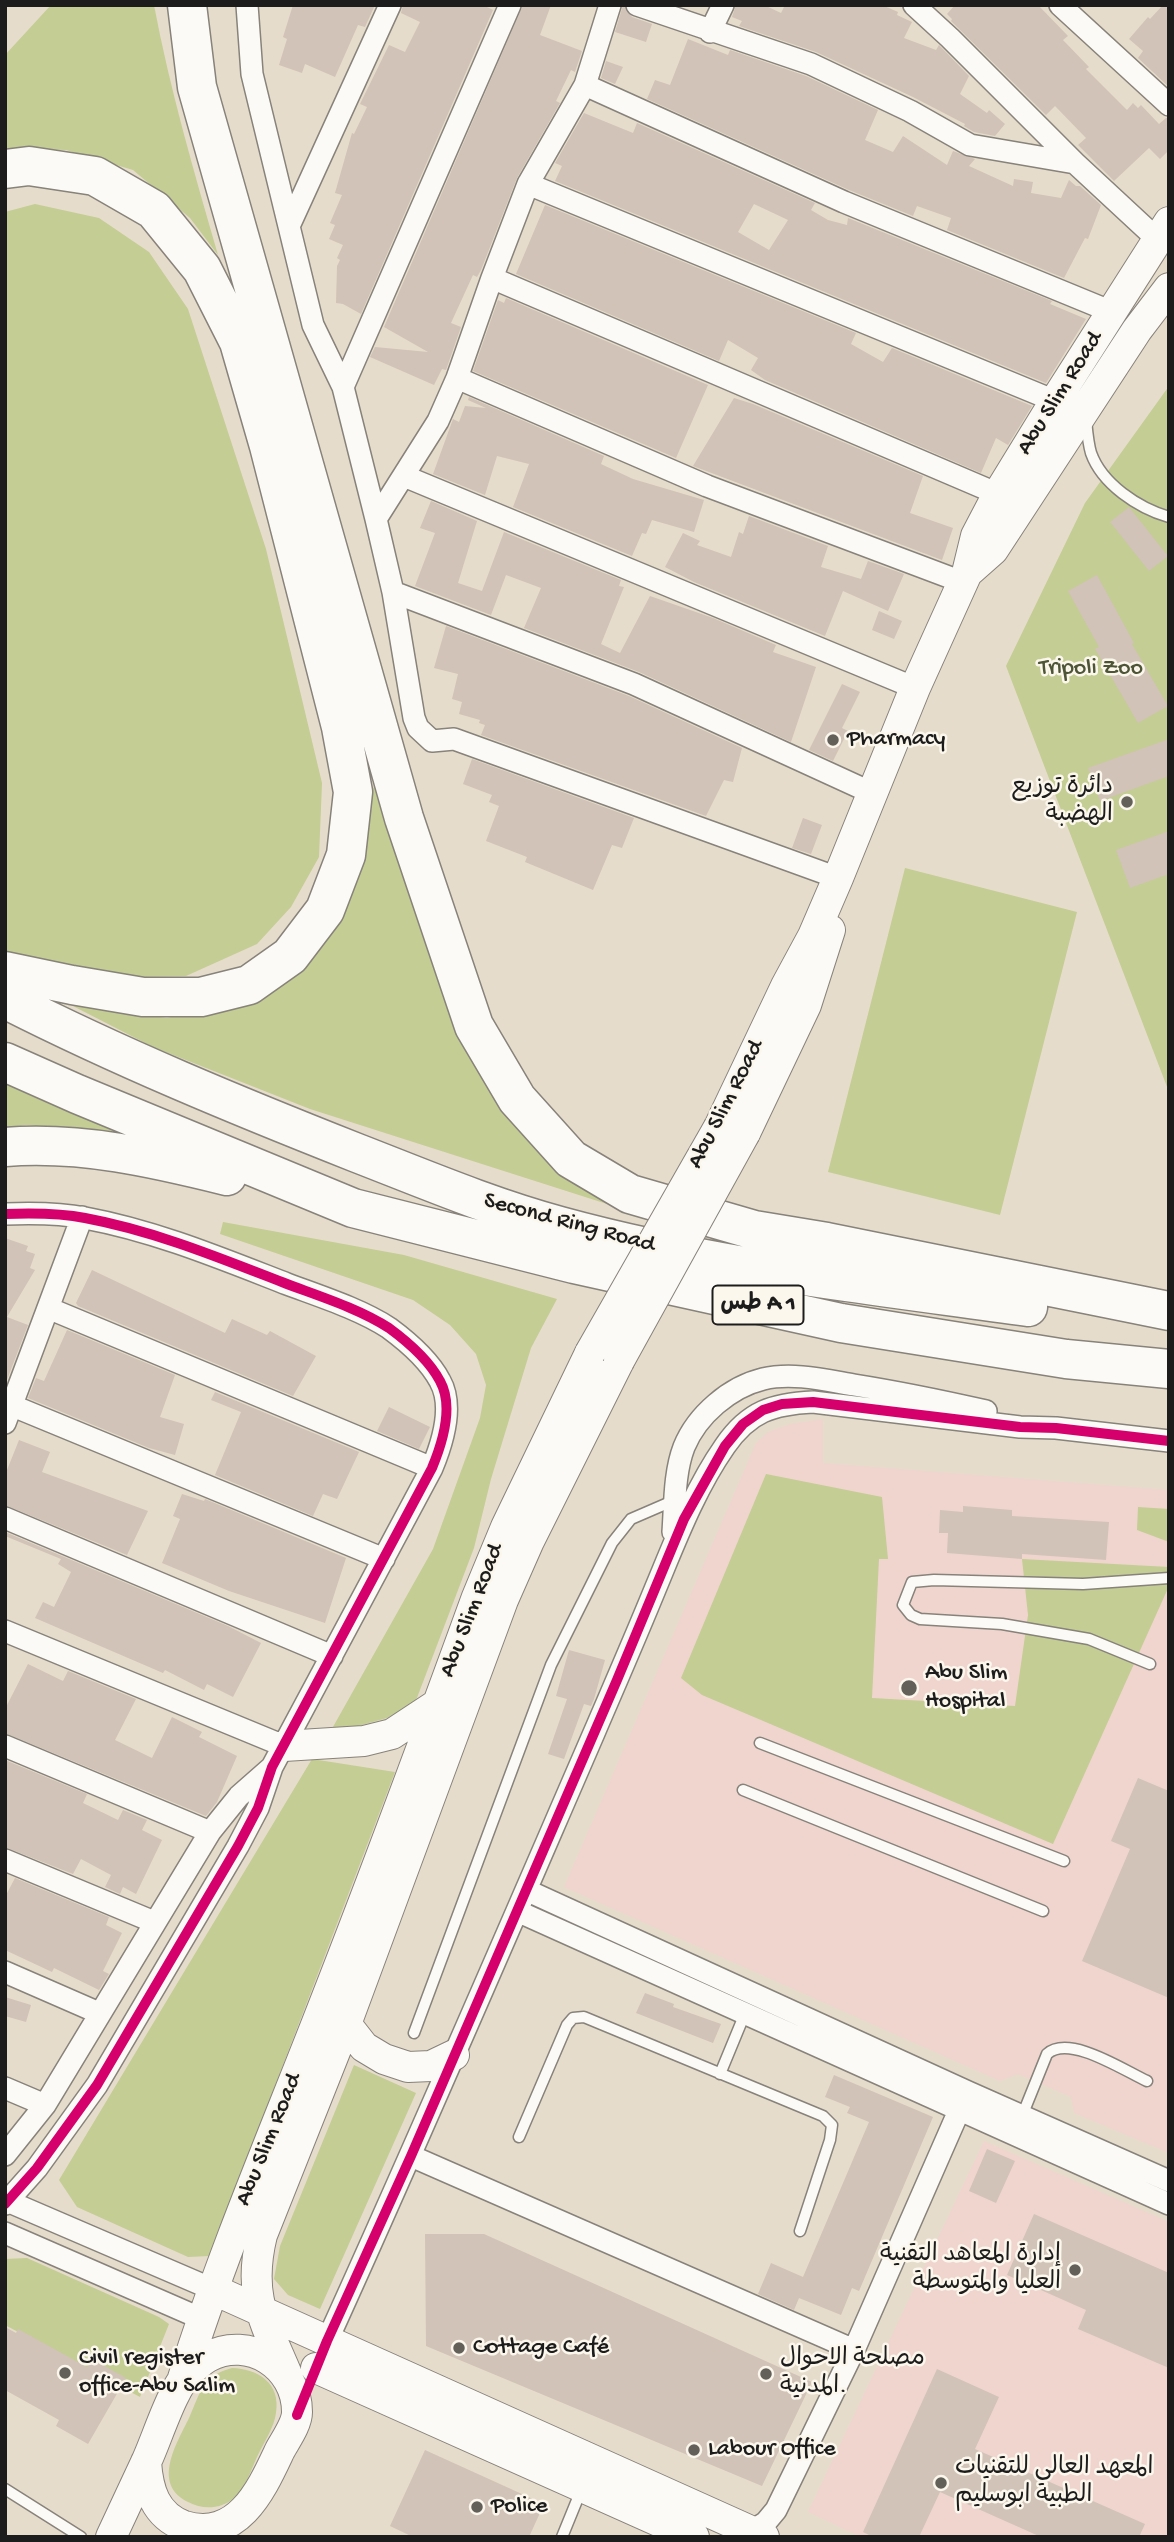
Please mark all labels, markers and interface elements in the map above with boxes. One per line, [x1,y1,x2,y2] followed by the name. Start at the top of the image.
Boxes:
[1012,327,1110,461] street label: Abu Slim Road
[1039,655,1143,683] park label: Tripoli Zoo
[847,726,945,754] place label: Pharmacy
[825,732,841,748] marker: Pharmacy
[1011,774,1113,830] place label: دائرة توزيع الهضبة
[1119,794,1135,810] marker: دائرة توزيع الهضبة
[682,1036,772,1174] street label: Abu Slim Road
[480,1187,658,1261] street label: Second Ring Road
[712,1286,804,1324] road number: طس A 1
[434,1540,512,1682] street label: Abu Slim Road
[925,1660,1007,1716] place label: Abu Slim Hospital
[899,1678,919,1698] marker: Abu Slim Hospital
[230,2069,310,2211] street label: Abu Slim Road
[880,2242,1061,2298] place label: إدارة المعاهد التقنية العليا والمتوسطة
[1067,2262,1083,2278] marker: إدارة المعاهد التقنية العليا والمتوسطة
[473,2334,609,2362] place label: Cottage Café
[451,2340,467,2356] marker: Cottage Café
[79,2345,235,2401] place label: Civil register office-Abu Salim
[780,2346,925,2402] place label: مصلحة الاحوال المدنية.
[57,2365,73,2381] marker: Civil register office-Abu Salim
[758,2366,774,2382] marker: مصلحة الاحوال المدنية.
[708,2436,836,2464] place label: Labour Office
[686,2442,702,2458] marker: Labour Office
[955,2455,1153,2511] place label: المعهد العالي للتقنيات الطبية ابوسليم
[933,2475,949,2491] marker: المعهد العالي للتقنيات الطبية ابوسليم
[491,2493,548,2521] place label: Police
[469,2499,485,2515] marker: Police

